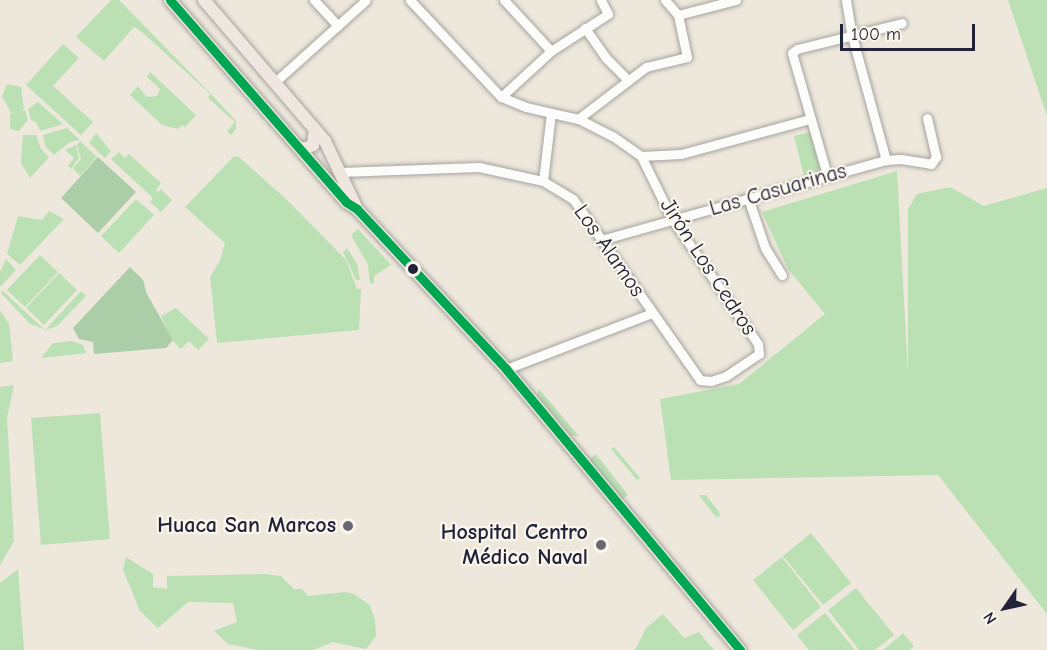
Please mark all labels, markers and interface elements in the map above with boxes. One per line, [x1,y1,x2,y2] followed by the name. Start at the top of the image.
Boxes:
[843,12,978,50] scale bar
[851,24,901,45] text: 100 m
[706,158,850,222] street label: Las Casuarinas
[654,194,762,340] street label: Jirón Los Cedros
[568,200,650,302] street label: Los Alamos
[407,263,419,275] unlabelled marker
[157,513,336,539] place label: Huaca San Marcos
[341,519,355,533] marker: Huaca San Marcos
[441,519,588,570] place label: Hospital Centro Médico Naval
[592,536,610,554] marker: Hospital Centro Médico Naval
[975,578,1035,638] north arrow
[980,609,1000,627] text: N

